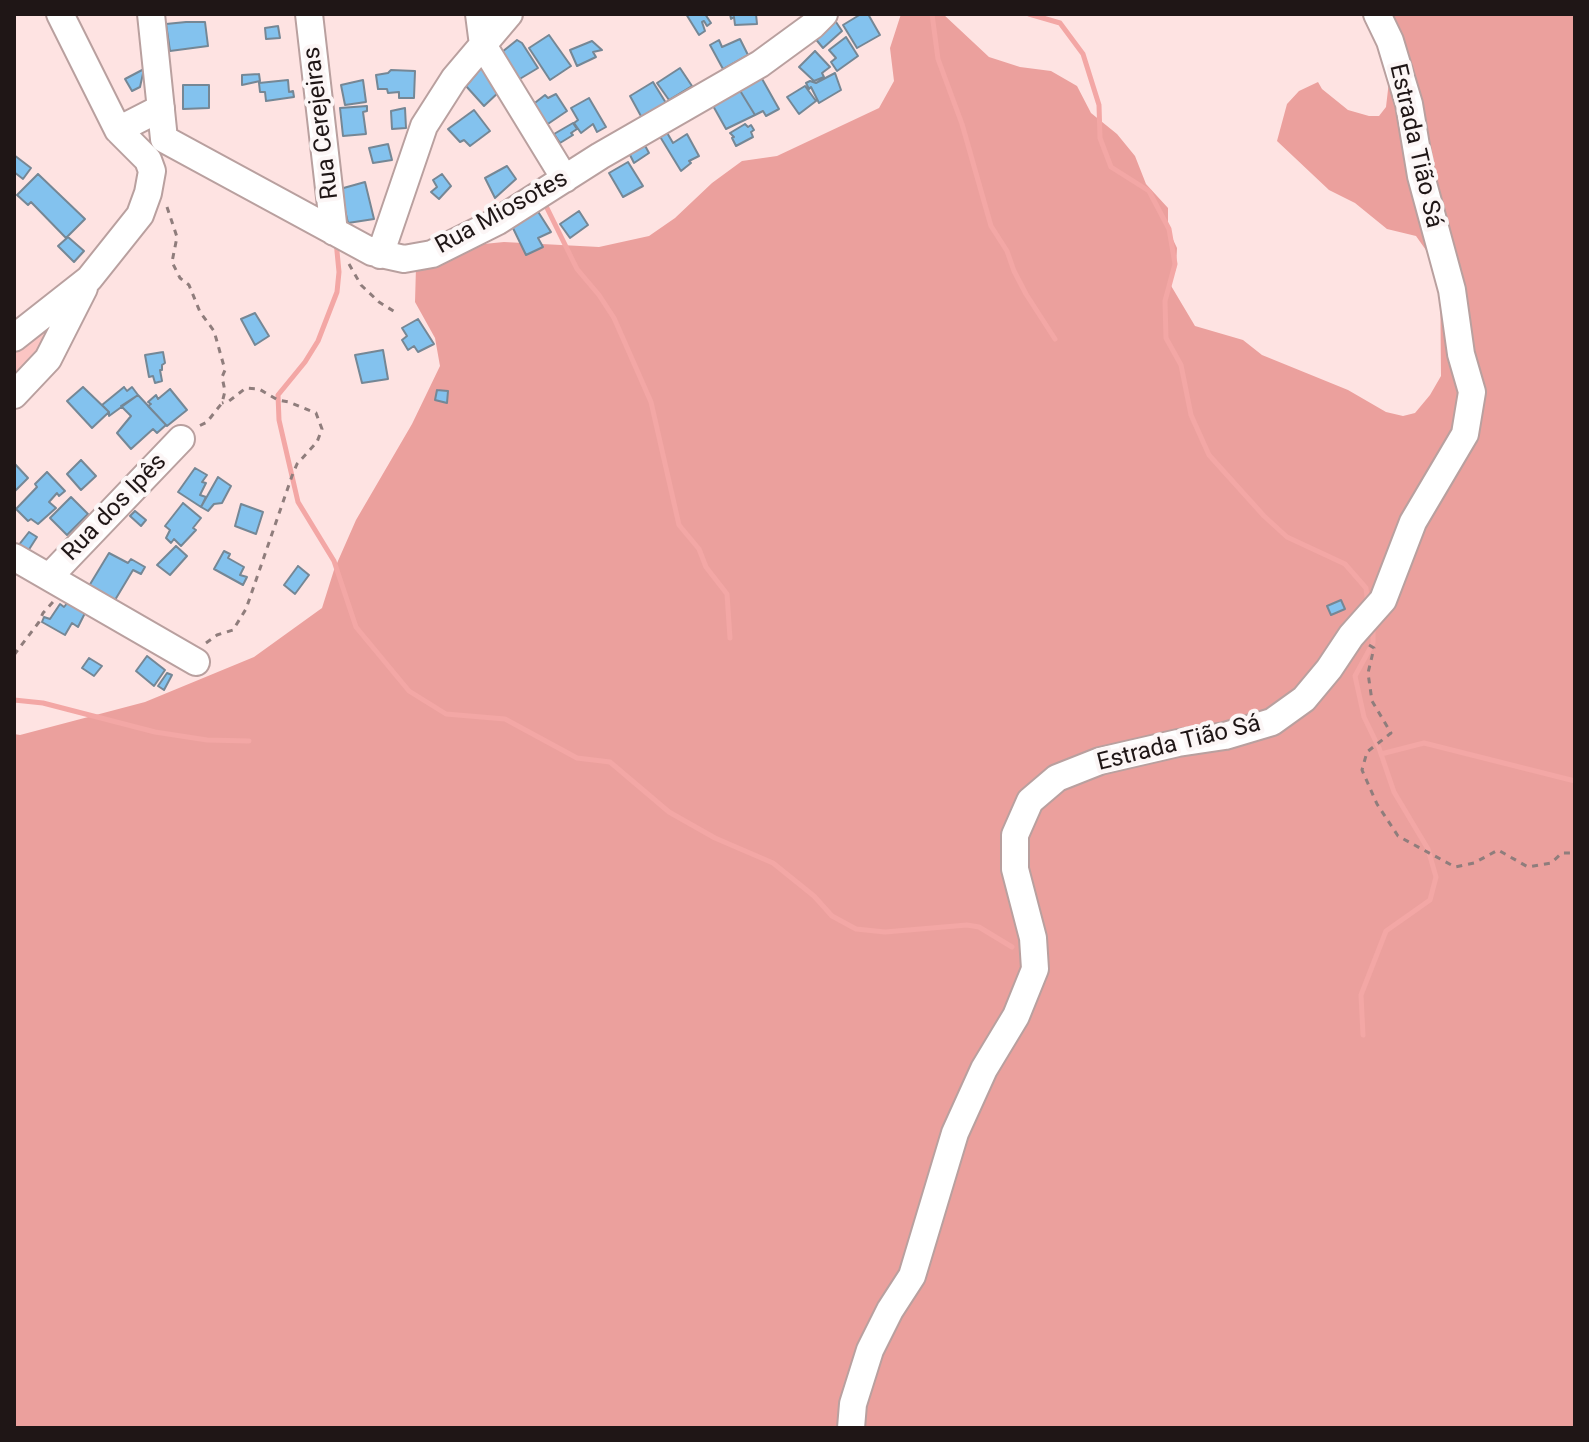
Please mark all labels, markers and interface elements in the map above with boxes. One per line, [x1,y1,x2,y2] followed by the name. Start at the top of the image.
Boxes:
[298,45,346,201] street label: Rua Cerejeiras
[1382,61,1448,231] street label: Estrada Tião Sá
[431,165,573,261] street label: Rua Miosotes
[57,448,173,568] street label: Rua dos Ipês
[1094,710,1264,778] street label: Estrada Tião Sá

